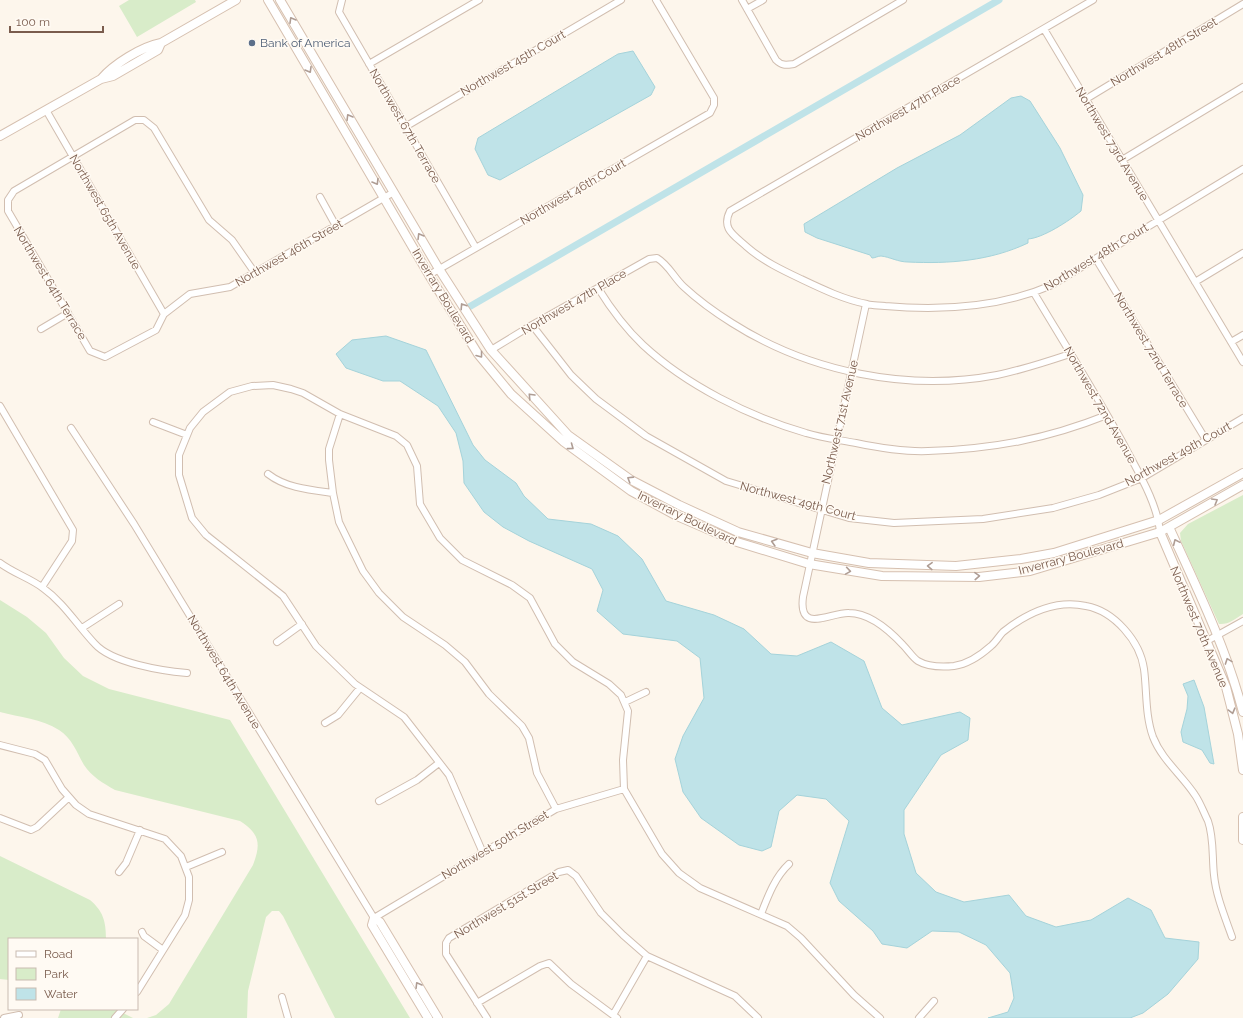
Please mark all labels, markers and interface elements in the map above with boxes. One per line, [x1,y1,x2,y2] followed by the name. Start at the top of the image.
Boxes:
[10,8,103,34] scale bar
[16,15,50,29] text: 100 m
[1108,15,1220,89] street label: Northwest 48th Street
[289,17,296,24] one-way arrow
[458,27,568,99] street label: Northwest 45th Court
[260,36,351,50] place label: Bank of America
[247,38,257,48] marker: Bank of America
[305,66,312,73] one-way arrow
[366,66,444,186] street label: Northwest 67th Terrace
[853,72,963,144] street label: Northwest 47th Place
[1073,85,1151,203] street label: Northwest 73rd Avenue
[346,114,354,121] one-way arrow
[66,152,144,272] street label: Northwest 65th Avenue
[518,156,628,228] street label: Northwest 46th Court
[371,178,378,185] one-way arrow
[233,216,345,290] street label: Northwest 46th Street
[1041,220,1151,294] street label: Northwest 48th Court
[11,224,89,342] street label: Northwest 64th Terrace
[417,232,424,240] one-way arrow
[409,246,477,346] street label: Inverrary Boulevard
[519,266,629,338] street label: Northwest 47th Place
[1111,290,1191,410] street label: Northwest 72nd Terrace
[460,303,468,310] one-way arrow
[1061,344,1139,466] street label: Northwest 72nd Avenue
[475,351,482,358] one-way arrow
[819,359,861,485] street label: Northwest 71st Avenue
[528,393,536,401] one-way arrow
[1122,419,1234,489] street label: Northwest 49th Court
[567,442,574,450] one-way arrow
[627,476,634,484] one-way arrow
[739,479,857,523] street label: Northwest 49th Court
[635,488,739,548] street label: Inverrary Boulevard
[1211,498,1218,506] one-way arrow
[1017,536,1125,578] street label: Inverrary Boulevard
[1173,538,1181,546] one-way arrow
[771,539,777,547] one-way arrow
[927,561,933,570] one-way arrow
[1167,564,1231,690] street label: Northwest 70th Avenue
[845,566,851,575] one-way arrow
[974,572,980,581] one-way arrow
[184,612,264,732] street label: Northwest 64th Avenue
[1224,658,1232,665] one-way arrow
[1227,707,1236,714] one-way arrow
[439,808,551,882] street label: Northwest 50th Street
[452,868,560,942] street label: Northwest 51st Street
[8,938,138,1010] legend
[44,947,73,961] text: Road
[44,967,69,981] text: Park
[415,982,423,989] one-way arrow
[44,987,78,1001] text: Water

